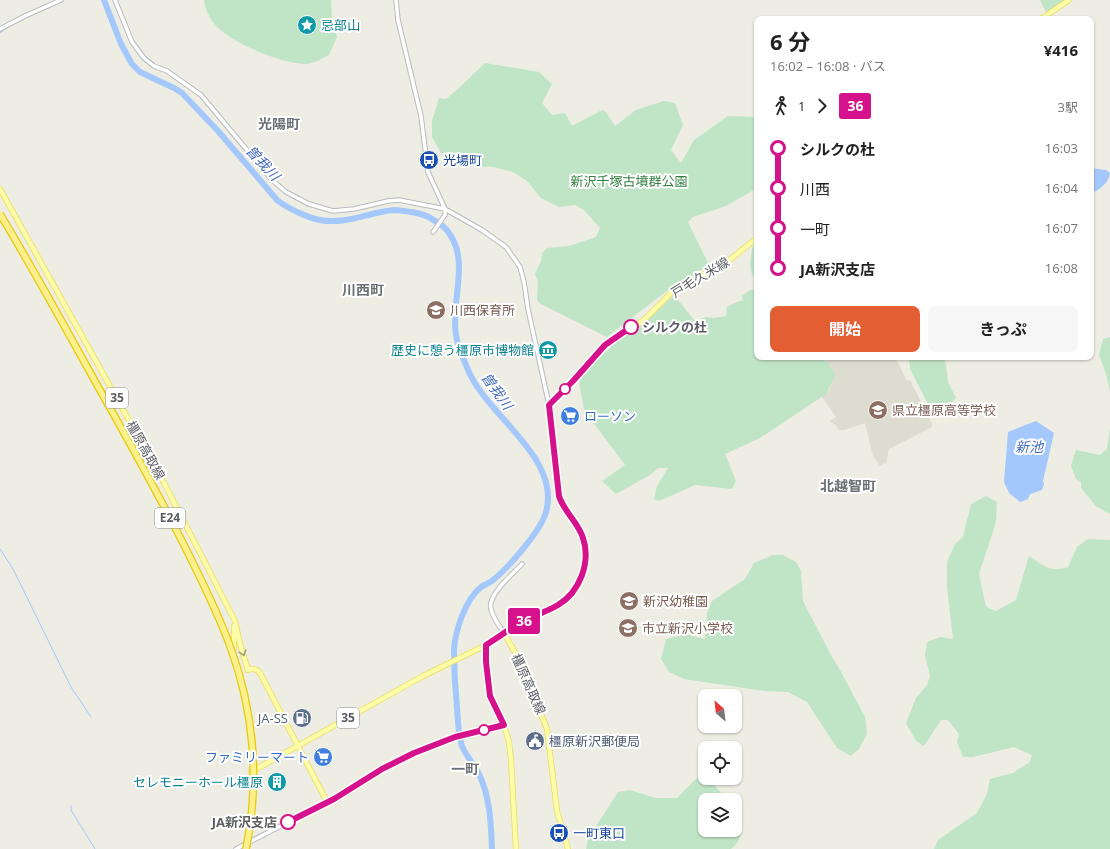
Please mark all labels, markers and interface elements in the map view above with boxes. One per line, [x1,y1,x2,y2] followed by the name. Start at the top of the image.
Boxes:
[296,14,318,36] place icon: 忌部山
[321,16,360,34] place label: 忌部山
[770,26,810,56] text: 6 分
[1044,40,1078,60] text: ¥416
[770,57,886,75] text: 16:02 – 16:08 · バス
[770,95,792,117] icon: walk
[811,95,833,117] icon: forward
[847,96,863,115] text: 36
[798,97,805,115] text: 1
[1058,98,1078,116] text: 3駅
[258,114,300,133] district label: 光陽町
[800,139,875,159] text: シルクの杜
[1045,139,1078,157] text: 16:03
[242,141,286,186] water label: 曽我川
[418,149,440,171] bus stop icon: 光場町
[443,151,482,169] place label: 光場町
[570,172,688,190] park label: 新沢千塚古墳群公園
[800,179,830,199] text: 川西
[1045,179,1078,197] text: 16:04
[800,219,830,239] text: 一町
[1045,219,1078,237] text: 16:07
[668,253,732,301] street label: 戸毛久米線
[800,259,875,279] text: JA新沢支店
[1045,259,1078,277] text: 16:08
[342,280,384,299] district label: 川西町
[425,299,447,321] school or university icon: 川西保育所
[450,301,515,319] place label: 川西保育所
[770,306,920,352] button: 開始
[928,306,1078,352] button: きっぷ
[642,318,707,336] place label: シルクの杜
[623,319,639,335] marker: シルクの杜
[537,339,559,361] museum icon: 歴史に憩う橿原市博物館
[391,341,534,359] place label: 歴史に憩う橿原市博物館
[477,368,519,415] water label: 曽我川
[559,383,571,395] unlabelled marker
[106,388,128,408] road number: 35
[867,399,889,421] school or university icon: 県立橿原高等学校
[892,401,996,419] place label: 県立橿原高等学校
[559,405,581,427] supermarket icon: ローソン
[584,407,636,425] place label: ローソン
[122,417,170,483] street label: 橿原高取線
[1015,437,1045,456] water label: 新池
[820,476,876,495] district label: 北越智町
[155,508,185,528] road number: E24
[618,590,640,612] school or university icon: 新沢幼稚園
[643,592,708,610] place label: 新沢幼稚園
[506,608,542,634] line badge: 36
[516,611,532,630] text: 36
[617,617,639,639] school or university icon: 市立新沢小学校
[642,619,733,637] place label: 市立新沢小学校
[238,649,247,656] one-way arrow
[508,651,550,717] street label: 橿原高取線
[698,689,742,733] north arrow
[698,689,742,837] map controls
[291,707,313,729] fuel station icon: JA-SS
[337,708,359,728] road number: 35
[256,709,288,727] place label: JA-SS
[478,724,490,736] unlabelled marker
[524,730,546,752] public building icon: 橿原新沢郵便局
[549,732,640,750] place label: 橿原新沢郵便局
[698,741,742,785] button: locate
[312,746,334,768] supermarket icon: ファミリーマート
[205,748,309,766] place label: ファミリーマート
[451,759,479,778] district label: 一町
[266,771,288,793] building icon: セレモニーホール橿原
[133,773,263,791] place label: セレモニーホール橿原
[698,793,742,837] button: layers
[211,813,277,831] place label: JA新沢支店
[280,814,296,830] marker: JA新沢支店
[548,822,570,844] bus stop icon: 一町東口
[573,824,625,842] place label: 一町東口

